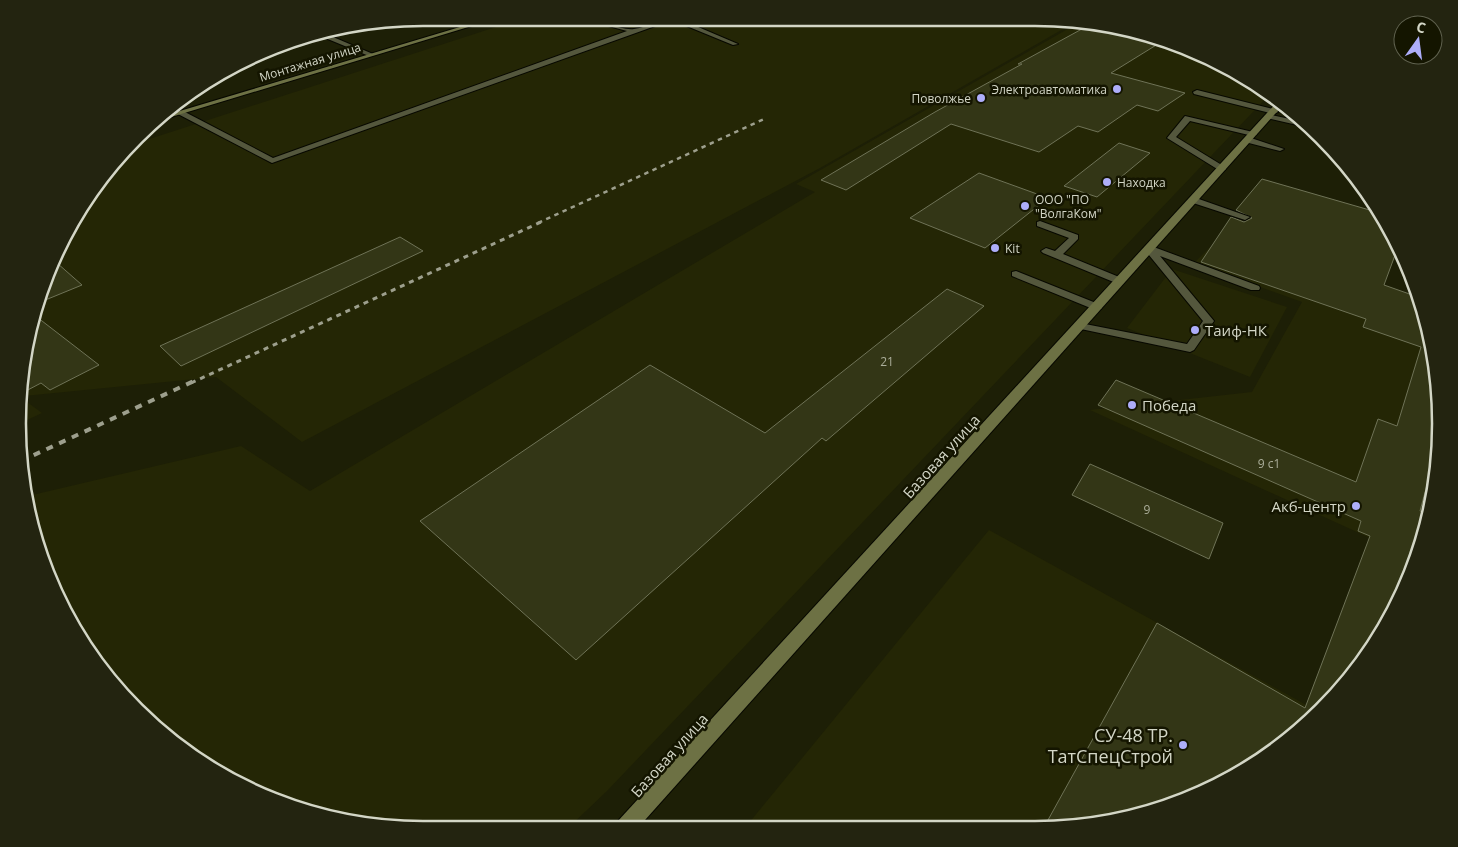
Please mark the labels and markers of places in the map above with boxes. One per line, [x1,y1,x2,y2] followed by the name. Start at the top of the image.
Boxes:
[991,81,1107,98] place label: Электроавтоматика
[1111,83,1123,95] marker: Электроавтоматика
[911,90,971,107] place label: Поволжье
[975,92,987,104] marker: Поволжье
[1117,174,1166,191] place label: Находка
[1101,176,1113,188] marker: Находка
[1035,191,1102,222] place label: ООО "ПО "ВолгаКом"
[1019,200,1031,212] marker: ООО "ПО "ВолгаКом"
[1005,240,1020,257] place label: Kit
[989,242,1001,254] marker: Kit
[1205,320,1268,340] place label: Таиф-НК
[1189,324,1201,336] marker: Таиф-НК
[1142,395,1196,415] place label: Победа
[1126,399,1138,411] marker: Победа
[1271,496,1346,516] place label: Акб-центр
[1350,500,1362,512] marker: Акб-центр
[1048,723,1173,768] place label: СУ-48 ТР. ТатСпецСтрой
[1177,739,1189,751] marker: СУ-48 ТР. ТатСпецСтрой

